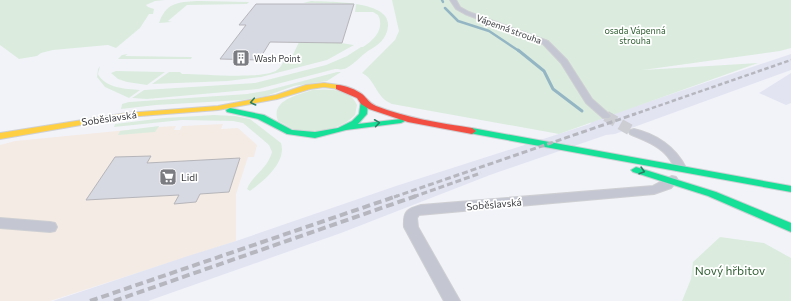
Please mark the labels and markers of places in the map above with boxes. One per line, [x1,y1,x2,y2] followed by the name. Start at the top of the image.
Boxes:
[231,48,251,68] building icon: Wash Point
[254,53,301,64] place label: Wash Point
[158,167,178,187] supermarket icon: Lidl
[181,171,198,183] place label: Lidl

